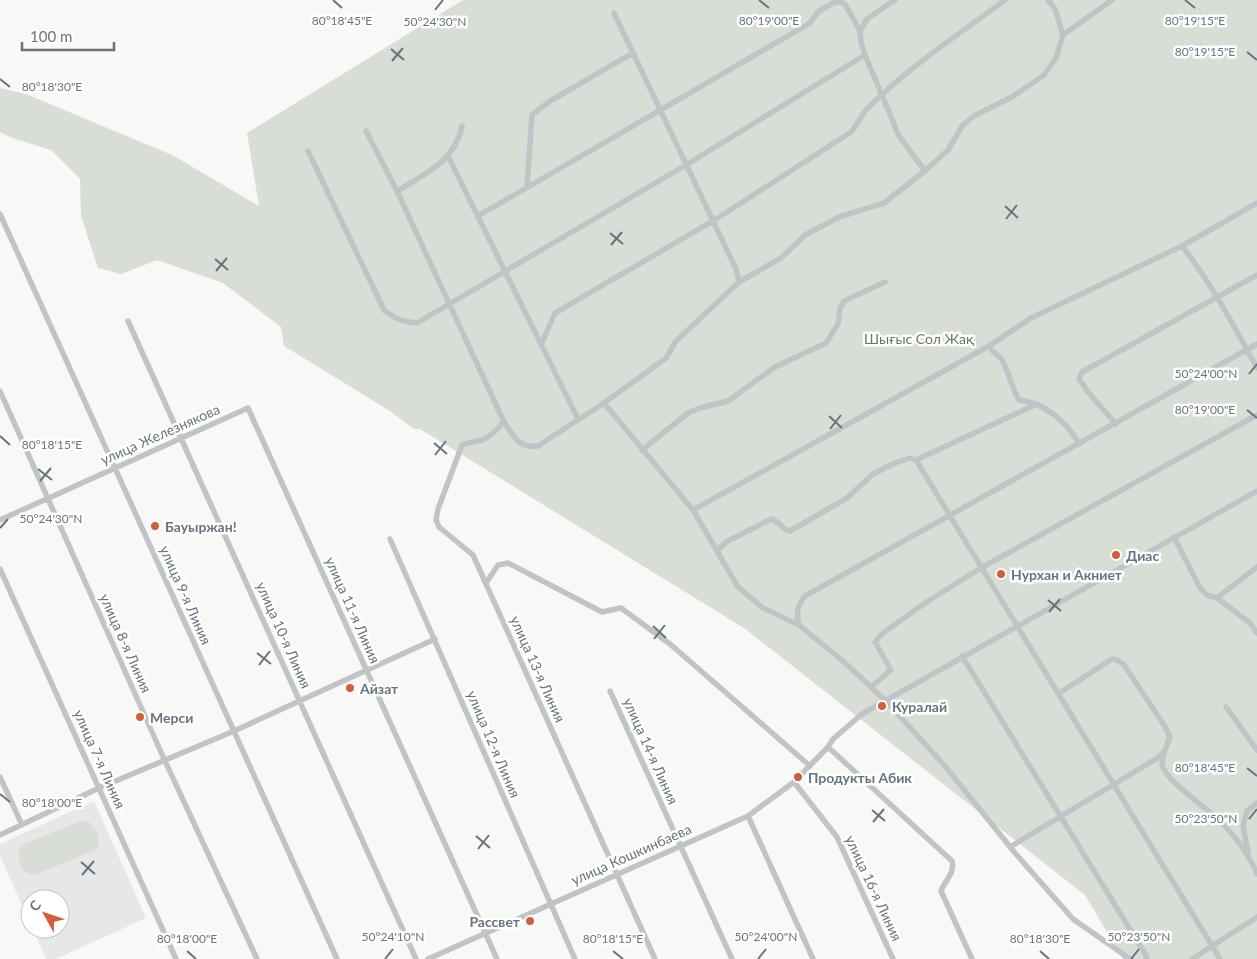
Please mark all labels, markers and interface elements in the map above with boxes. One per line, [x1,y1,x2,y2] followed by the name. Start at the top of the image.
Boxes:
[312,13,372,28] text: 80°18'45"E
[739,13,799,28] text: 80°19'00"E
[1165,13,1225,28] text: 80°19'15"E
[404,14,466,29] text: 50°24'30"N
[22,20,115,52] scale bar
[30,27,72,45] text: 100 m
[1175,44,1235,59] text: 80°19'15"E
[22,79,82,94] text: 80°18'30"E
[864,330,974,347] park label: Шығыс Сол Жақ
[1175,366,1237,381] text: 50°24'00"N
[98,400,222,468] street label: улица Железнякова
[1175,402,1235,417] text: 80°19'00"E
[22,437,82,452] text: 80°18'15"E
[20,511,82,526] text: 50°24'30"N
[165,518,237,535] place label: Бауыржан!
[149,520,161,532] marker: Бауыржан!
[157,543,215,647] street label: улица 9-я Линия
[1126,547,1159,564] place label: Диас
[1110,549,1122,561] marker: Диас
[322,554,384,666] street label: улица 11-я Линия
[1011,566,1123,583] place label: Нурхан и Акниет
[995,568,1007,580] marker: Нурхан и Акниет
[253,579,315,691] street label: улица 10-я Линия
[97,591,155,695] street label: улица 8-я Линия
[507,613,569,725] street label: улица 13-я Линия
[359,680,399,697] place label: Айзат
[344,682,356,694] marker: Айзат
[464,688,524,800] street label: улица 12-я Линия
[620,695,682,807] street label: улица 14-я Линия
[892,698,947,715] place label: Куралай
[876,700,888,712] marker: Куралай
[71,707,129,811] street label: улица 7-я Линия
[150,709,193,726] place label: Мерси
[134,711,146,723] marker: Мерси
[1175,760,1235,775] text: 80°18'45"E
[808,769,912,786] place label: Продукты Абик
[792,771,804,783] marker: Продукты Абик
[22,795,82,810] text: 80°18'00"E
[1175,811,1237,826] text: 50°23'50"N
[568,820,694,888] street label: улица Кошкинбаева
[842,832,906,944] street label: улица 16-я Линия
[20,889,70,939] north arrow
[25,896,45,914] text: С
[469,913,521,930] place label: Рассвет
[524,915,536,927] marker: Рассвет
[362,929,424,944] text: 50°24'10"N
[735,929,797,944] text: 50°24'00"N
[1108,929,1170,944] text: 50°23'50"N
[157,931,217,946] text: 80°18'00"E
[583,931,643,946] text: 80°18'15"E
[1010,931,1070,946] text: 80°18'30"E

